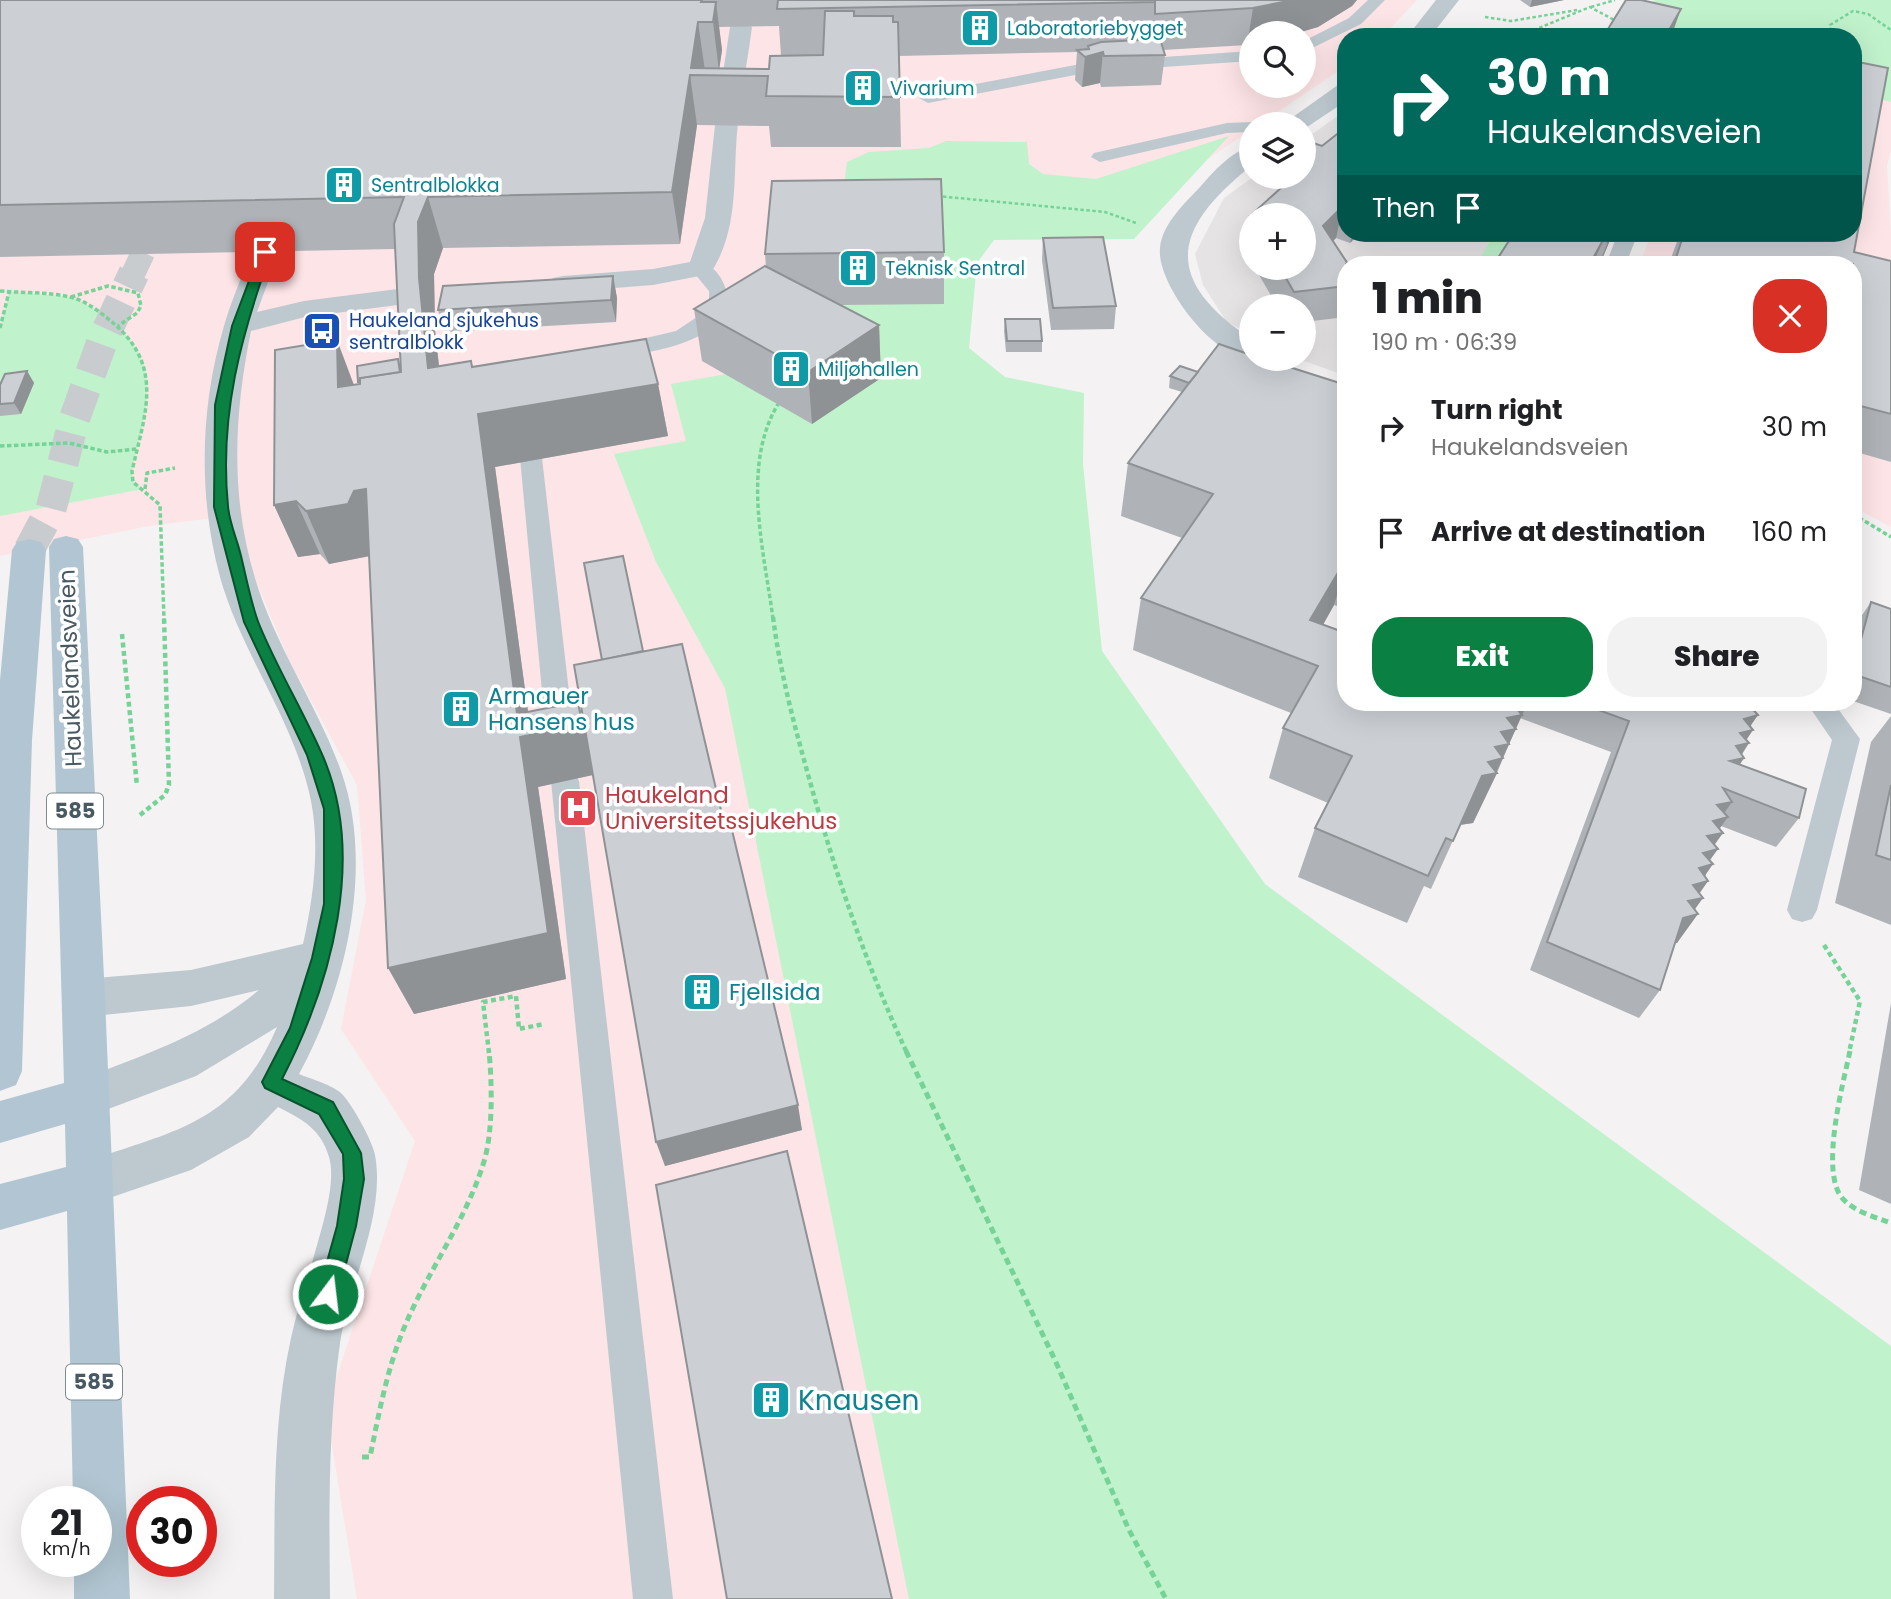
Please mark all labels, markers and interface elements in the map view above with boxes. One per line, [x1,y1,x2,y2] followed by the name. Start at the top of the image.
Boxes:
[959,7,1001,49] building icon: Laboratoriebygget
[1007,15,1184,42] place label: Laboratoriebygget
[1239,21,1316,371] map controls
[1239,21,1316,98] button: search
[1487,44,1611,112] text: 30 m
[1372,56,1463,147] icon: right
[842,67,884,109] building icon: Vivarium
[890,75,975,102] place label: Vivarium
[1487,109,1762,154] text: Haukelandsveien
[1239,112,1316,189] button: layers
[323,164,365,206] building icon: Sentralblokka
[371,172,500,199] place label: Sentralblokka
[1449,189,1487,227] icon: arrive
[1372,190,1435,226] text: Then
[1239,203,1316,280] button: +
[235,222,295,282] pin
[246,233,284,271] icon: arrive
[837,247,879,289] building icon: Teknisk Sentral
[885,255,1025,282] place label: Teknisk Sentral
[1372,269,1483,328] text: 1 min
[1753,279,1827,353] button: close
[1239,294,1316,371] button: −
[349,307,539,356] place label: Haukeland sjukehus sentralblokk
[301,310,343,352] bus stop icon: Haukeland sjukehus sentralblokk
[1372,326,1517,358] text: 190 m · 06:39
[770,348,812,390] building icon: Miljøhallen
[818,356,919,383] place label: Miljøhallen
[1431,392,1563,428] text: Turn right
[1372,409,1410,447] icon: right
[1762,409,1827,445] text: 30 m
[1431,431,1629,463] text: Haukelandsveien
[1372,514,1410,552] icon: arrive
[1431,514,1706,550] text: Arrive at destination
[1752,514,1827,550] text: 160 m
[51,569,89,767] street label: Haukelandsveien
[1372,617,1593,697] button: Exit
[1607,617,1827,697] button: Share
[488,680,635,738] place label: Armauer Hansens hus
[440,688,482,730] building icon: Armauer Hansens hus
[605,779,837,837] place label: Haukeland Universitetssjukehus
[557,787,599,829] hospital icon: Haukeland Universitetssjukehus
[47,794,103,828] road number: 585
[681,971,723,1013] building icon: Fjellsida
[729,976,821,1008] place label: Fjellsida
[291,1257,365,1331] position arrow
[66,1364,122,1400] road number: 585
[750,1379,792,1421] building icon: Knausen
[798,1381,919,1420] place label: Knausen
[126,1486,217,1577] speed limit sign: 30
[50,1498,83,1547] text: 21
[43,1536,90,1561] text: km/h

